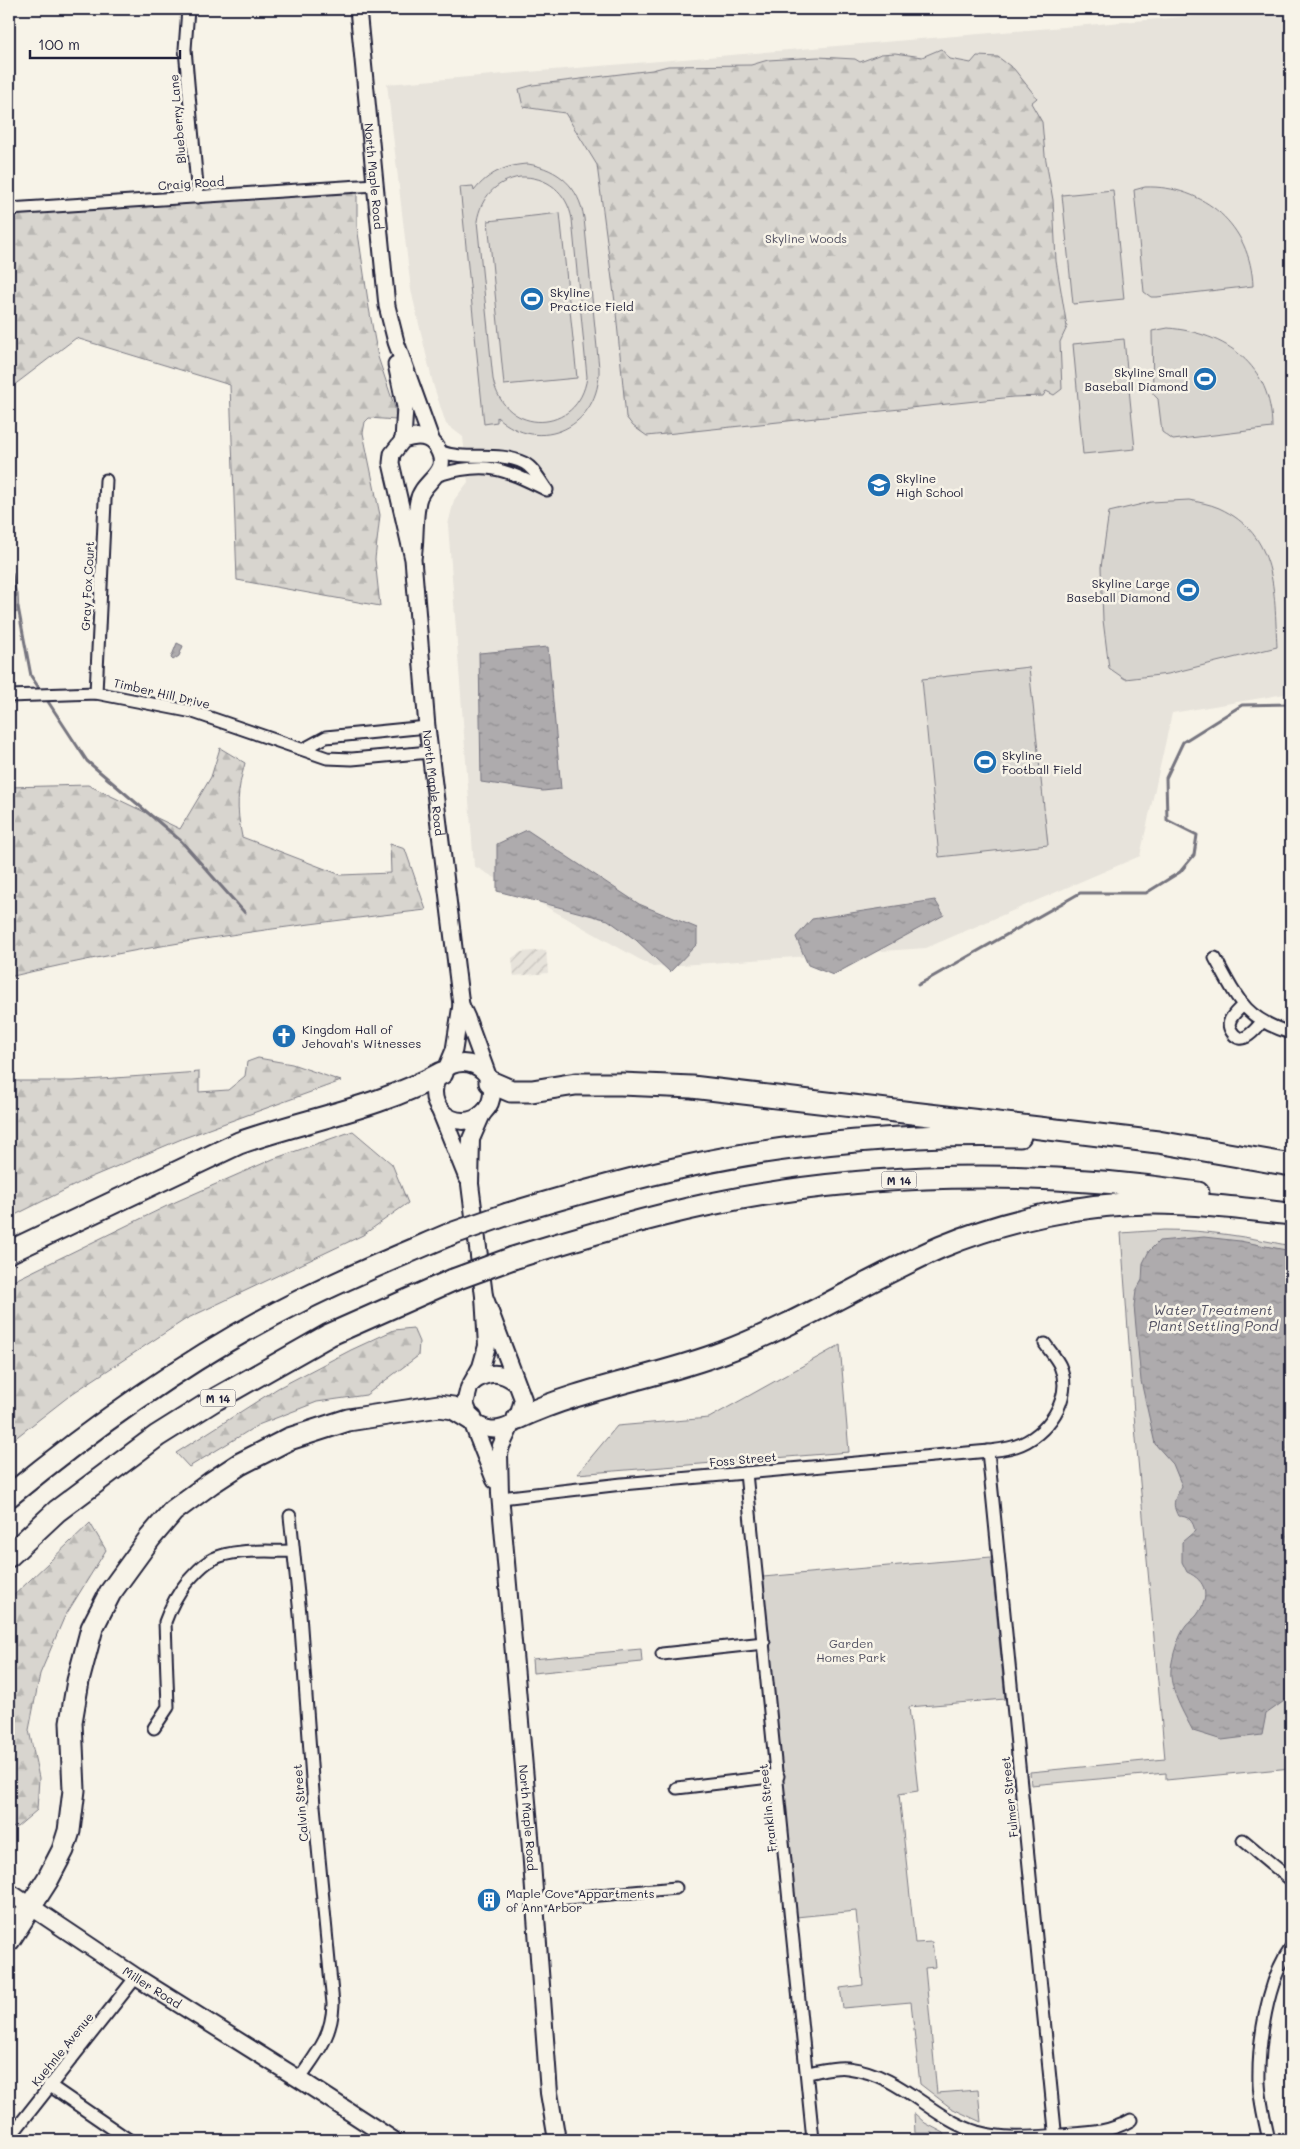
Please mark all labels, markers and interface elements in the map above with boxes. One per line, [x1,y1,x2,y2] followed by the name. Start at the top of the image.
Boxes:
[30,28,180,60] scale bar
[38,34,80,54] text: 100 m
[165,74,189,164] street label: Blueberry Lane
[361,122,388,230] street label: North Maple Road
[157,173,225,193] street label: Craig Road
[765,230,847,246] park label: Skyline Woods
[550,284,634,314] place label: Skyline Practice Field
[519,286,545,312] sports icon: Skyline Practice Field
[1084,364,1188,394] place label: Skyline Small Baseball Diamond
[1192,366,1218,392] sports icon: Skyline Small Baseball Diamond
[896,470,964,500] place label: Skyline High School
[866,472,892,498] school or university icon: Skyline High School
[77,541,97,631] street label: Gray Fox Court
[1066,575,1170,605] place label: Skyline Large Baseball Diamond
[1175,577,1201,603] sports icon: Skyline Large Baseball Diamond
[112,674,212,712] street label: Timber Hill Drive
[419,729,448,837] street label: North Maple Road
[1002,747,1082,777] place label: Skyline Football Field
[972,749,998,775] sports icon: Skyline Football Field
[302,1021,421,1051] place label: Kingdom Hall of Jehovah's Witnesses
[271,1023,297,1049] church icon: Kingdom Hall of Jehovah's Witnesses
[882,1172,916,1188] road number: M 14
[1148,1300,1279,1335] water label: Water Treatment Plant Settling Pond
[200,1390,236,1406] road number: M 14
[709,1448,777,1470] street label: Foss Street
[816,1635,886,1665] park label: Garden Homes Park
[997,1756,1021,1838] street label: Fulmer Street
[754,1763,780,1853] street label: Franklin Street
[289,1764,311,1842] street label: Calvin Street
[516,1764,541,1872] street label: North Maple Road
[506,1885,655,1915] place label: Maple Cove Appartments of Ann Arbor
[476,1887,502,1913] building icon: Maple Cove Appartments of Ann Arbor
[120,1963,185,2012] street label: Miller Road
[27,2009,97,2089] street label: Kuehnle Avenue

